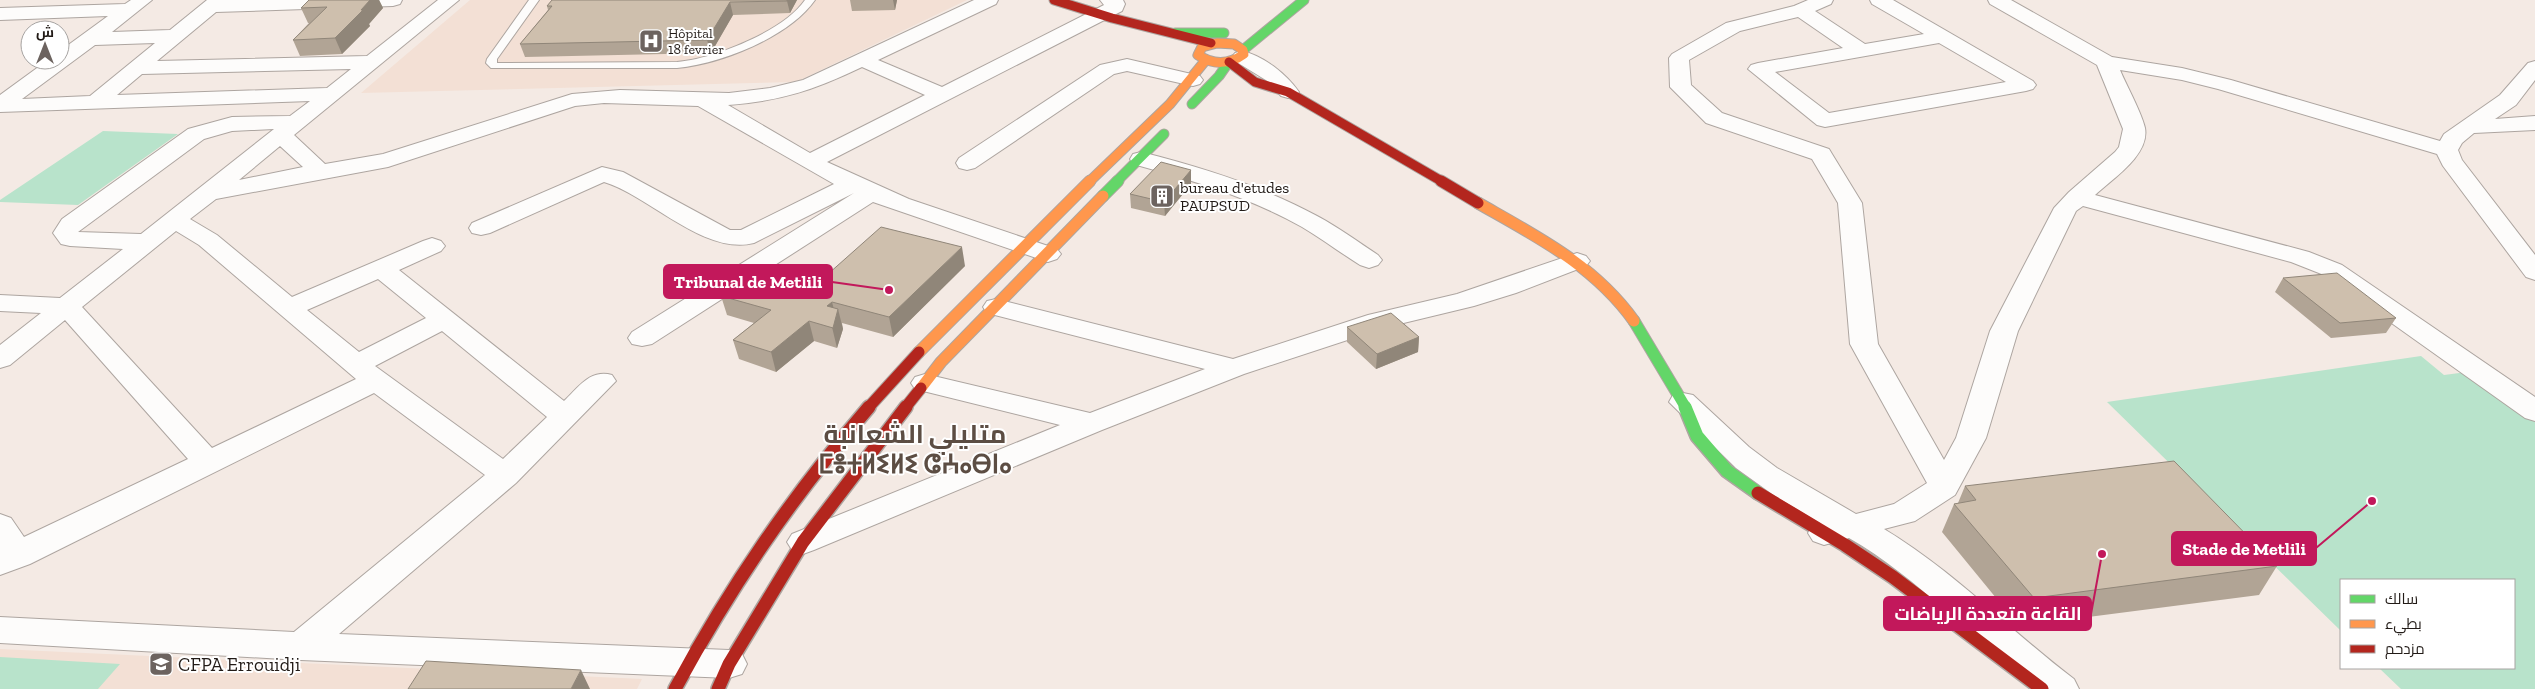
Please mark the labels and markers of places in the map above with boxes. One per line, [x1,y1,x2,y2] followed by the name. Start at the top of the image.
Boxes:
[668,25,724,58] place label: Hôpital 18 fevrier
[638,28,664,54] hospital icon: Hôpital 18 fevrier
[1179,178,1289,215] place label: bureau d'etudes PAUPSUD
[1149,183,1175,209] building icon: bureau d'etudes PAUPSUD
[664,265,832,298] callout: Tribunal de Metlili
[2172,532,2316,565] callout: Stade de Metlili
[1884,597,2091,630] callout: القاعة متعددة الرياضات
[148,651,174,677] school or university icon: CFPA Errouidji
[178,653,300,676] place label: CFPA Errouidji

